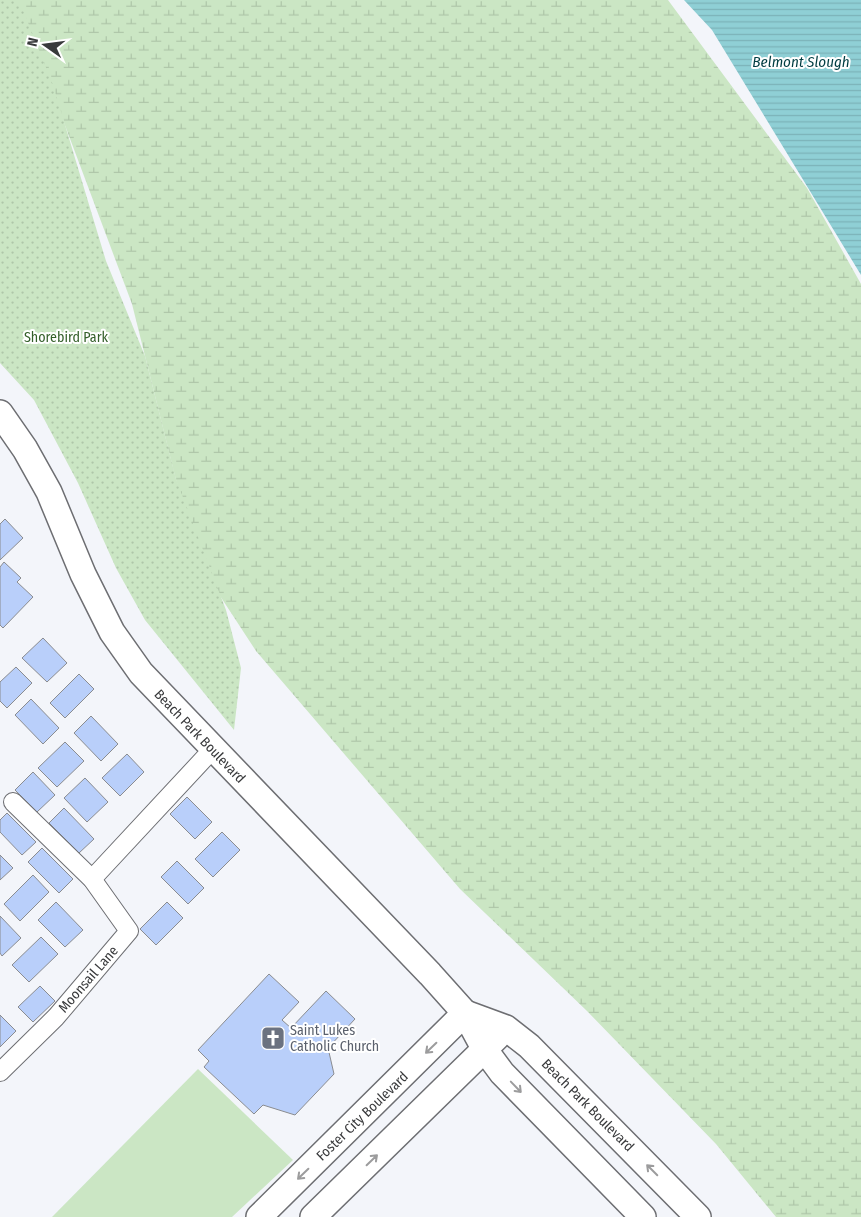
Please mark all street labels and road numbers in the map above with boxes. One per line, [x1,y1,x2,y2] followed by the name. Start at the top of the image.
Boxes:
[151,686,249,787] street label: Beach Park Boulevard
[55,943,122,1016] street label: Moonsail Lane
[538,1056,637,1155] street label: Beach Park Boulevard
[313,1068,412,1164] street label: Foster City Boulevard

